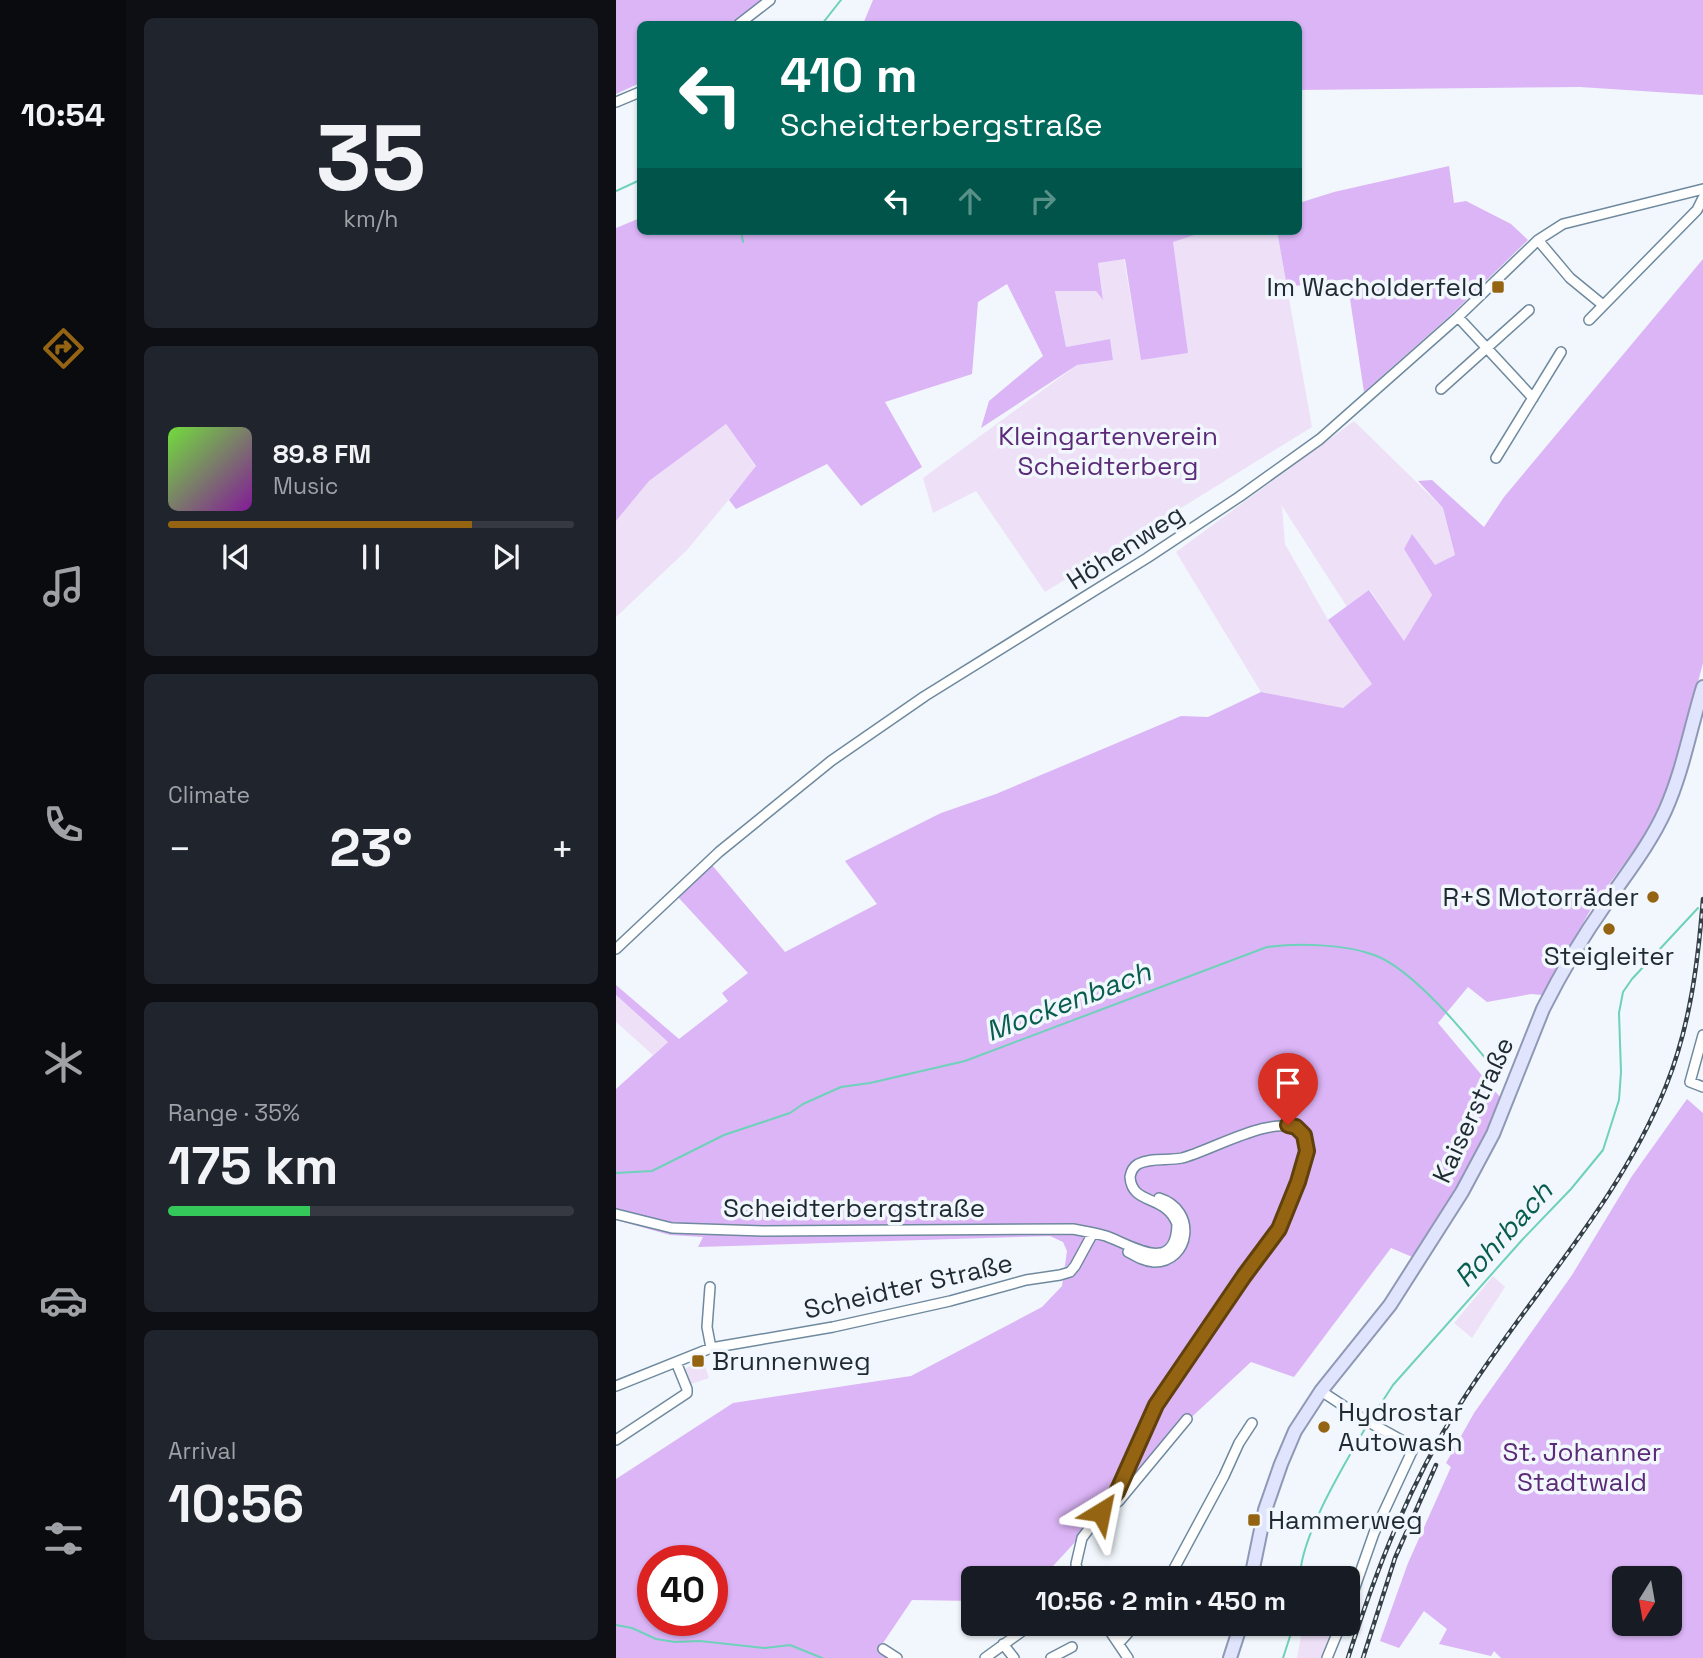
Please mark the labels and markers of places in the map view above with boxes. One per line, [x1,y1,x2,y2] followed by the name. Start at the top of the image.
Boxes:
[1266,270,1484,304] place label: Im Wacholderfeld
[1490,279,1506,295] marker: Im Wacholderfeld
[1443,880,1639,914] place label: R+S Motorräder
[1645,889,1661,905] marker: R+S Motorräder
[1601,921,1617,937] marker: Steigleiter
[1544,939,1674,973] place label: Steigleiter
[1258,1053,1318,1125] pin
[712,1344,871,1378] place label: Brunnenweg
[690,1353,706,1369] marker: Brunnenweg
[1338,1395,1463,1459] place label: Hydrostar Autowash
[1316,1419,1332,1435] marker: Hydrostar Autowash
[1268,1503,1423,1537] place label: Hammerweg
[1246,1512,1262,1528] marker: Hammerweg

